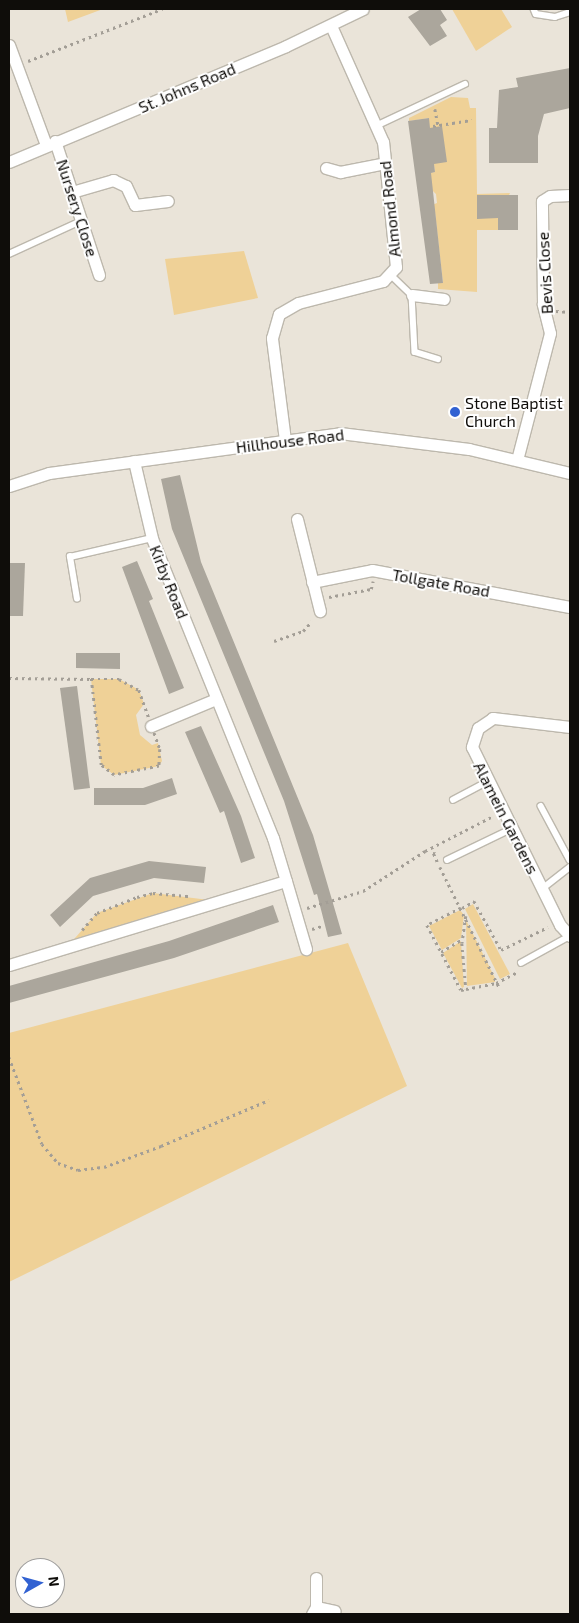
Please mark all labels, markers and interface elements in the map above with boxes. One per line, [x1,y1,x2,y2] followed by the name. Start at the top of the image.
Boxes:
[135,59,239,117] street label: St. Johns Road
[52,157,102,259] street label: Nursery Close
[375,160,405,258] street label: Almond Road
[533,231,557,315] street label: Bevis Close
[465,393,563,431] place label: Stone Baptist Church
[449,406,461,418] marker: Stone Baptist Church
[235,425,345,457] street label: Hillhouse Road
[146,542,192,622] street label: Kirby Road
[391,565,491,601] street label: Tollgate Road
[469,759,543,877] street label: Alamein Gardens
[15,1558,65,1608] north arrow
[45,1575,63,1587] text: N

